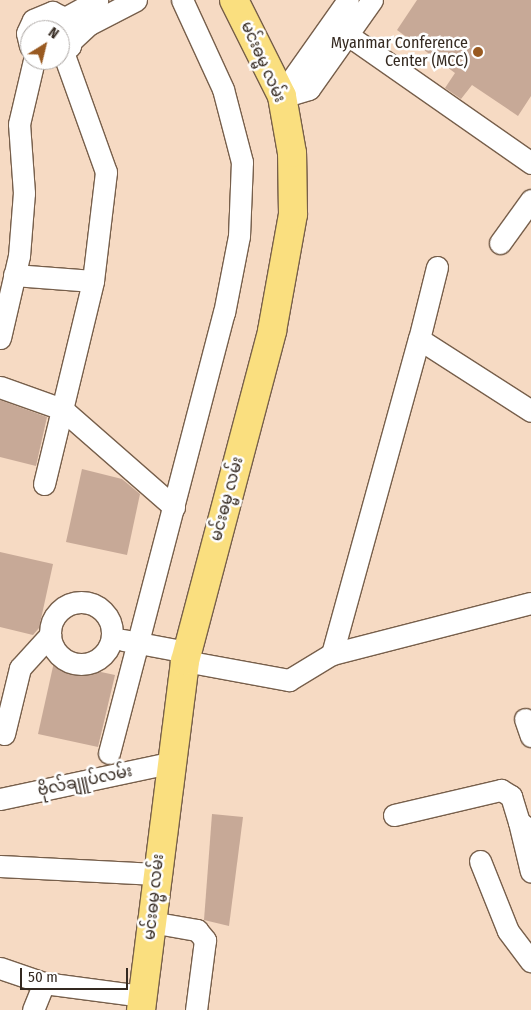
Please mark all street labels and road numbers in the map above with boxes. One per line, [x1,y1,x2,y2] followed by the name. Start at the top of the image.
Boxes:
[237,19,289,105] street label: မင်းဓမ္မ လမ်း
[207,455,247,543] street label: မင်းဓမ္မ လမ်း
[36,762,134,800] street label: ဗိုလ်ချူပ်လမ်း
[140,853,168,941] street label: မင်းဓမ္မ လမ်း

